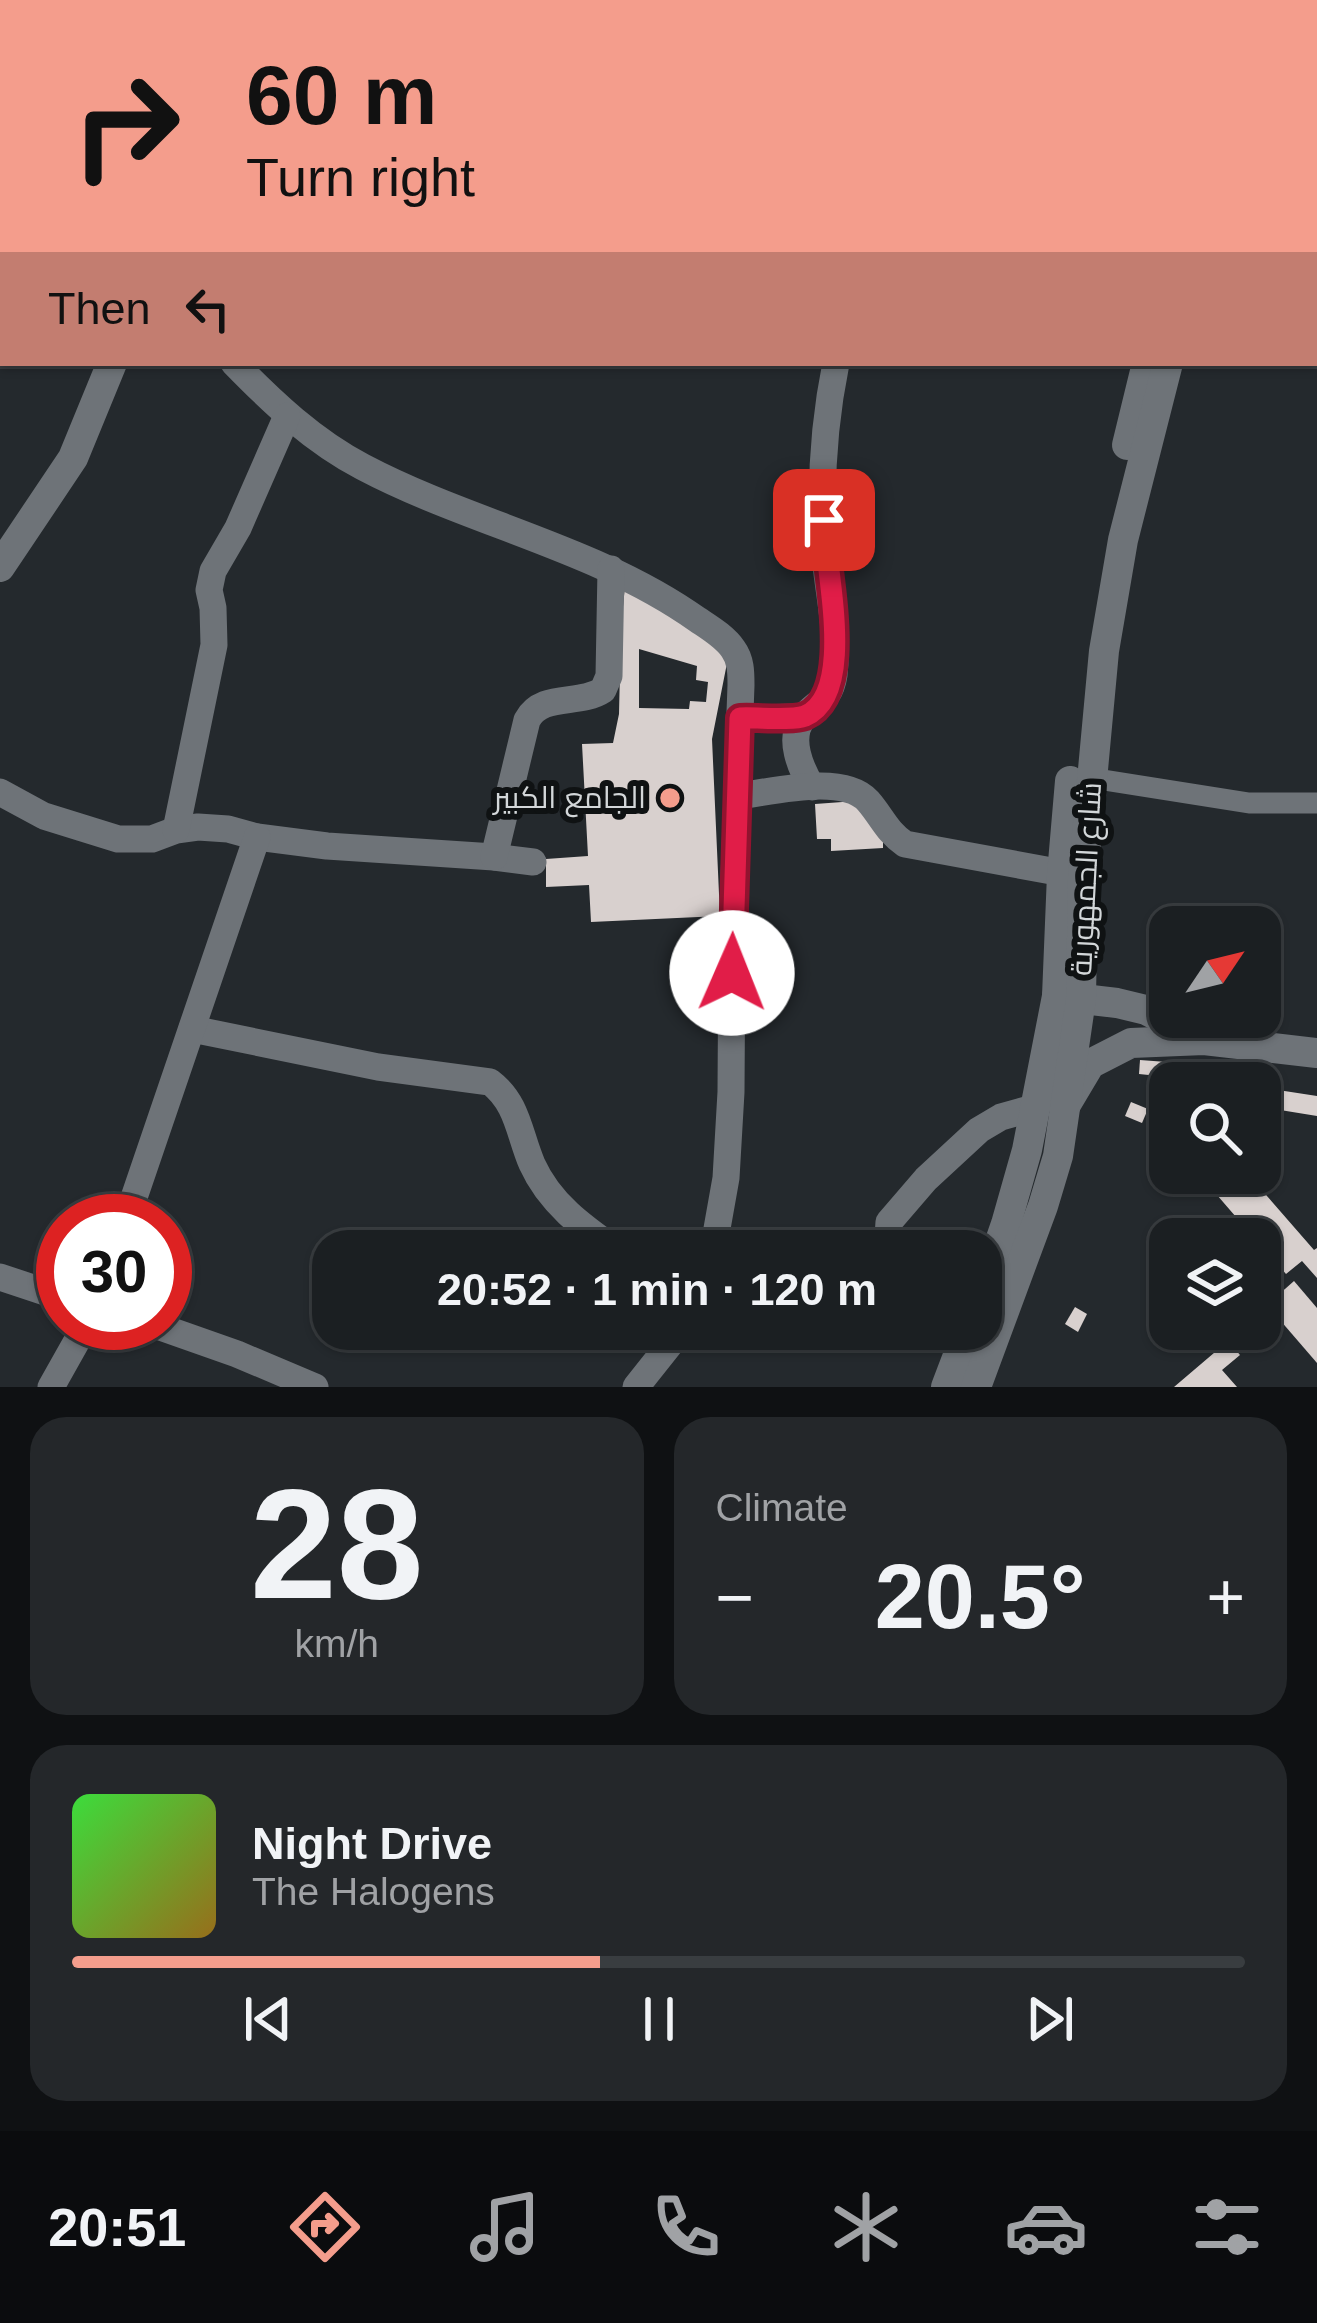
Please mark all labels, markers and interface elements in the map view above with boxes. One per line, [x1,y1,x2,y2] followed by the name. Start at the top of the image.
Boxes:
[48,48,204,204] icon: right
[246,48,437,142] text: 60 m
[246,147,475,207] text: Turn right
[175,276,241,342] icon: left
[48,283,151,334] text: Then
[773,469,875,571] pin
[791,487,857,553] icon: arrive
[492,781,646,818] place label: الجامع الكبير
[1064,781,1111,977] street label: شارع الجمهورية
[657,785,683,811] marker: الجامع الكبير
[1149,906,1281,1038] north arrow
[1149,906,1281,1350] map controls
[669,910,795,1036] position arrow
[1149,1062,1281,1194] button: search
[36,1194,192,1350] speed limit sign: 30
[1149,1218,1281,1350] button: layers
[437,1264,877,1315] text: 20:52 · 1 min · 120 m
[250,1457,424,1631] text: 28
[716,1486,848,1529] text: Climate
[875,1547,1086,1647] text: 20.5°
[716,1560,754,1634] text: −
[1206,1560,1245,1634] text: +
[294,1622,379,1665] text: km/h
[252,1818,492,1869] text: Night Drive
[252,1870,495,1913] text: The Halogens
[235,1986,301,2052] icon: previous
[626,1986,692,2052] icon: pause
[1017,1986,1083,2052] icon: next
[283,2185,367,2269] icon: directions
[463,2185,547,2269] icon: music
[644,2185,728,2269] icon: phone
[824,2185,908,2269] icon: climate
[1004,2185,1088,2269] icon: car
[1185,2185,1269,2269] icon: filters
[48,2197,186,2257] text: 20:51

